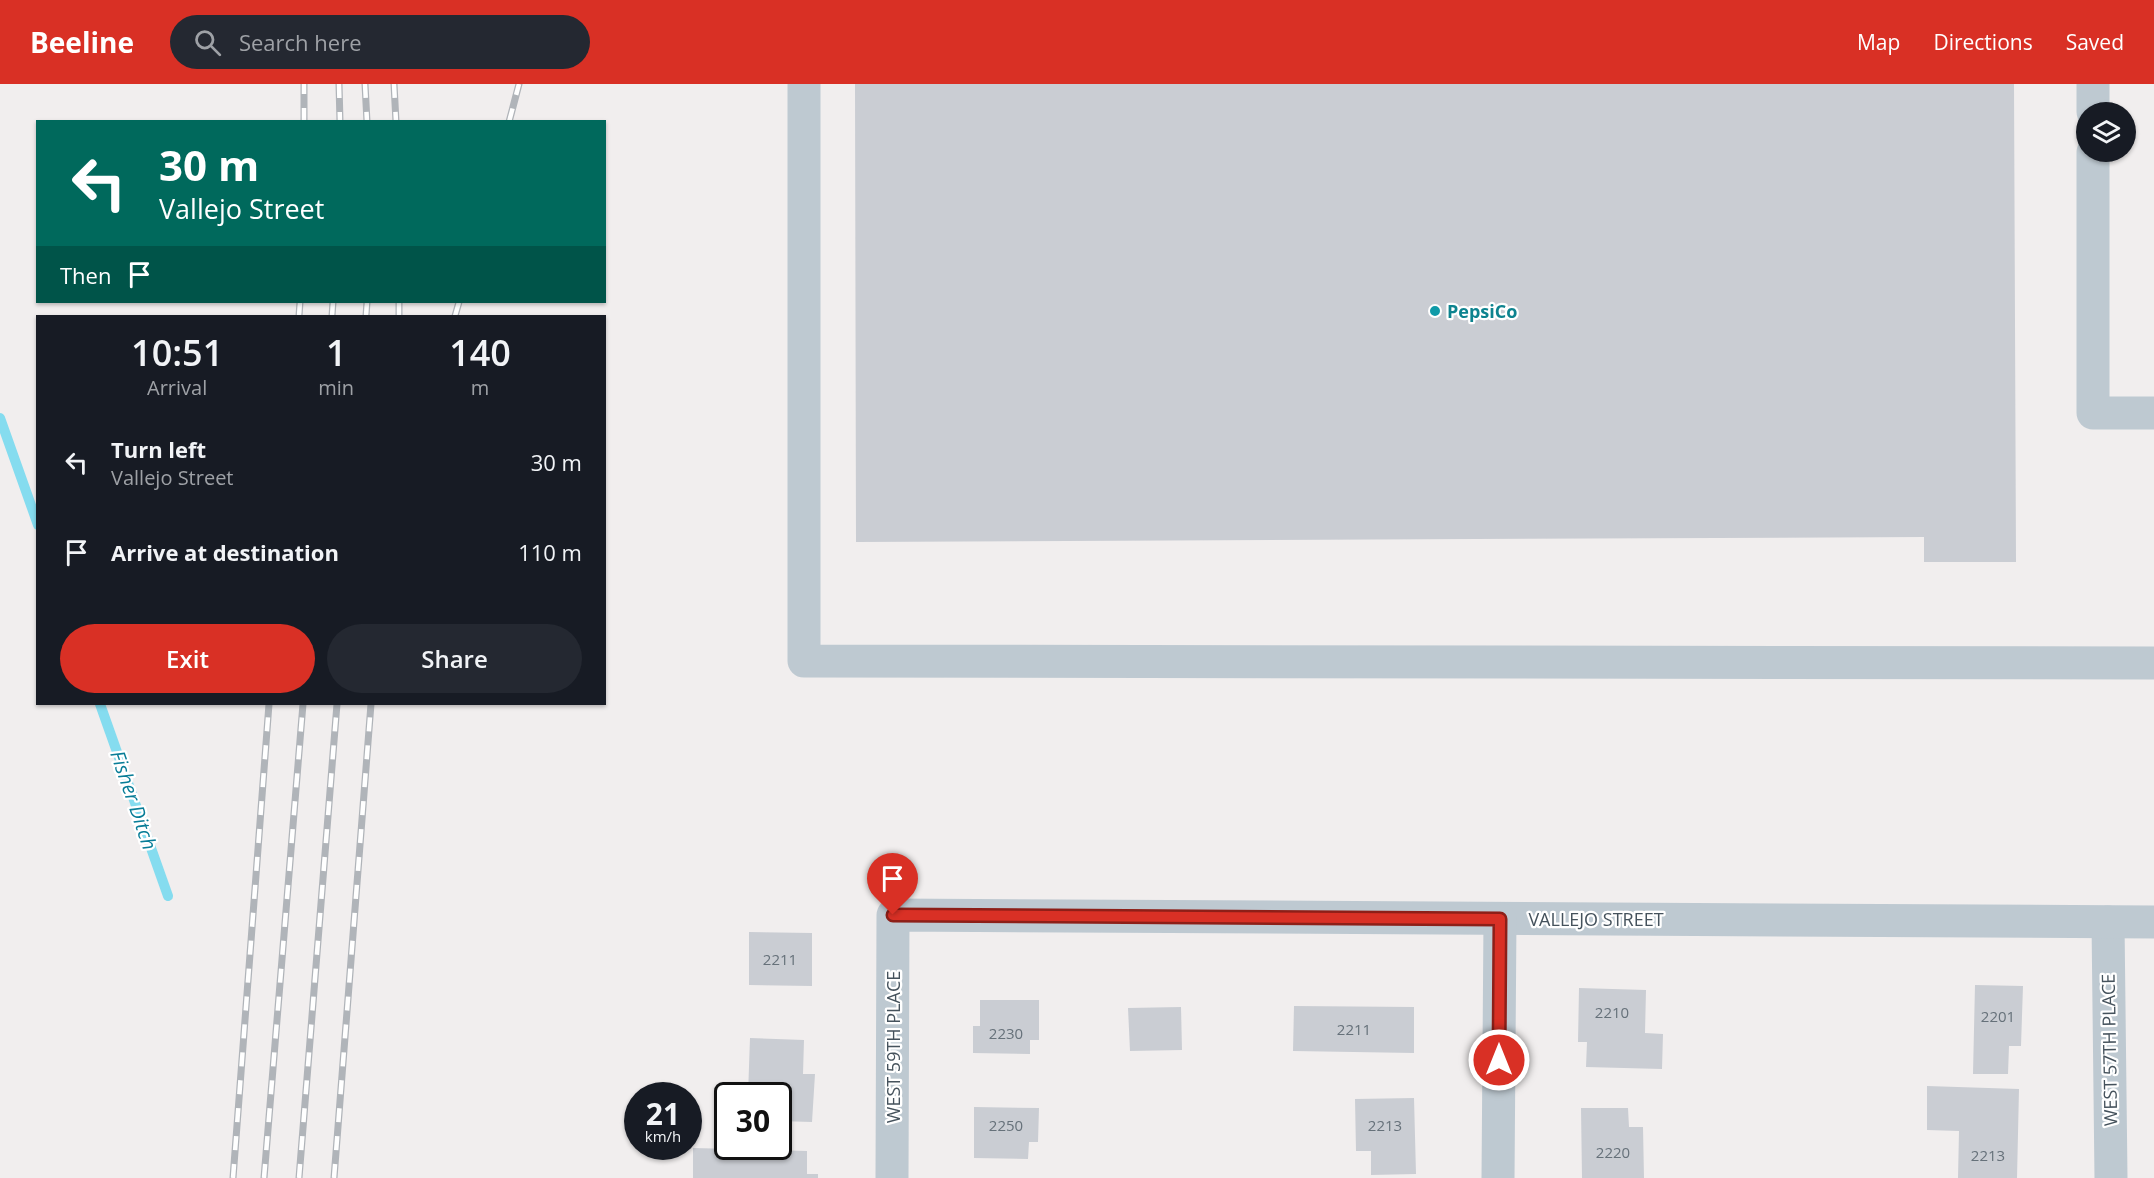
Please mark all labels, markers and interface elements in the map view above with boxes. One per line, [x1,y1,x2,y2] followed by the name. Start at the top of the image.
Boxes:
[170,15,590,69] search box
[30,23,134,61] text: Beeline
[191,26,224,59] icon: search
[239,27,362,57] text: Search here
[1857,28,1900,56] text: Map
[1933,28,2033,56] text: Directions
[2066,28,2124,56] text: Saved
[2076,102,2136,162] map controls
[2076,102,2136,162] button: layers
[159,136,259,193] text: 30 m
[60,144,138,222] icon: left
[159,190,324,227] text: Vallejo Street
[123,258,156,291] icon: arrive
[60,260,111,290] text: Then
[1447,299,1517,323] place label: PepsiCo
[1428,304,1442,318] marker: PepsiCo
[131,328,223,377] text: 10:51
[326,328,347,377] text: 1
[449,328,511,377] text: 140
[147,374,207,401] text: Arrival
[318,374,354,401] text: min
[471,374,489,401] text: m
[111,434,206,464] text: Turn left
[60,446,93,479] icon: left
[531,447,582,477] text: 30 m
[111,464,234,491] text: Vallejo Street
[60,536,93,569] icon: arrive
[111,537,339,567] text: Arrive at destination
[518,537,582,567] text: 110 m
[60,624,315,693] button: Exit
[327,624,582,693] button: Share
[104,747,164,853] water label: Fisher Ditch
[867,853,918,915] pin
[876,862,909,895] icon: arrive
[1528,907,1664,931] street label: VALLEJO STREET
[763,949,797,969] house number: 2211
[881,971,905,1123] street label: WEST 59TH PLACE
[2096,974,2122,1126] street label: WEST 57TH PLACE
[1595,1002,1629,1022] house number: 2210
[1981,1006,2015,1026] house number: 2201
[1337,1019,1371,1039] house number: 2211
[989,1023,1023,1043] house number: 2230
[1467,1028,1531,1092] position arrow
[714,1082,792,1160] speed limit sign: 30
[646,1093,680,1134] text: 21
[989,1115,1023,1135] house number: 2250
[1368,1115,1402,1135] house number: 2213
[645,1126,681,1146] text: km/h
[1596,1142,1630,1162] house number: 2220
[1971,1145,2005,1165] house number: 2213

